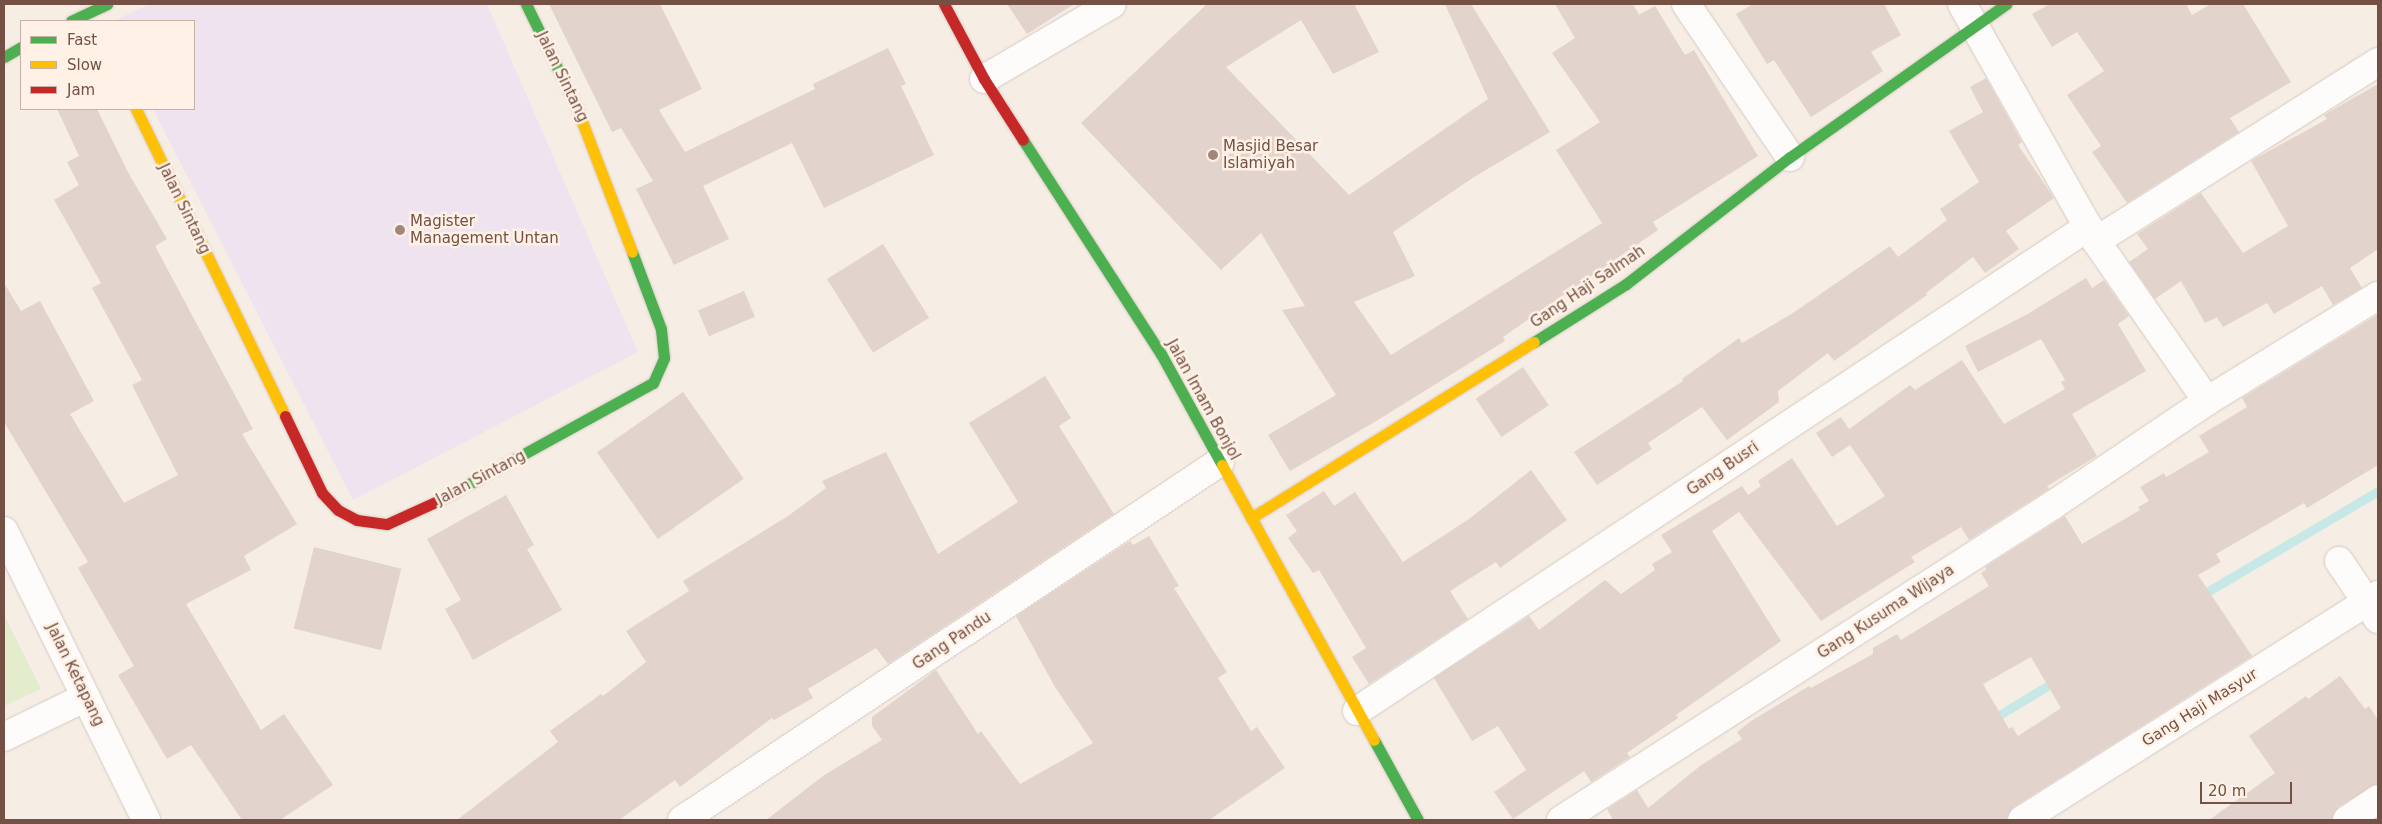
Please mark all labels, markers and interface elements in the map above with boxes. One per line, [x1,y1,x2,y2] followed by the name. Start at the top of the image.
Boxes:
[20,20,195,110] legend
[532,29,592,125] street label: Jalan Sintang
[67,31,97,49] text: Fast
[67,56,102,74] text: Slow
[67,81,95,99] text: Jam
[1223,137,1318,172] place label: Masjid Besar Islamiyah
[1207,149,1219,161] marker: Masjid Besar Islamiyah
[154,161,214,257] street label: Jalan Sintang
[410,212,559,247] place label: Magister Management Untan
[394,224,406,236] marker: Magister Management Untan
[1527,242,1649,332] street label: Gang Haji Salmah
[1162,336,1244,464] street label: Jalan Imam Bonjol
[1684,438,1762,500] street label: Gang Busri
[433,447,529,509] street label: Jalan Sintang
[1814,561,1958,663] street label: Gang Kusuma Wijaya
[909,608,995,674] street label: Gang Pandu
[42,621,108,729] street label: Jalan Ketapang
[2139,665,2261,751] street label: Gang Haji Masyur
[2202,772,2294,804] scale bar
[2208,782,2246,800] text: 20 m

